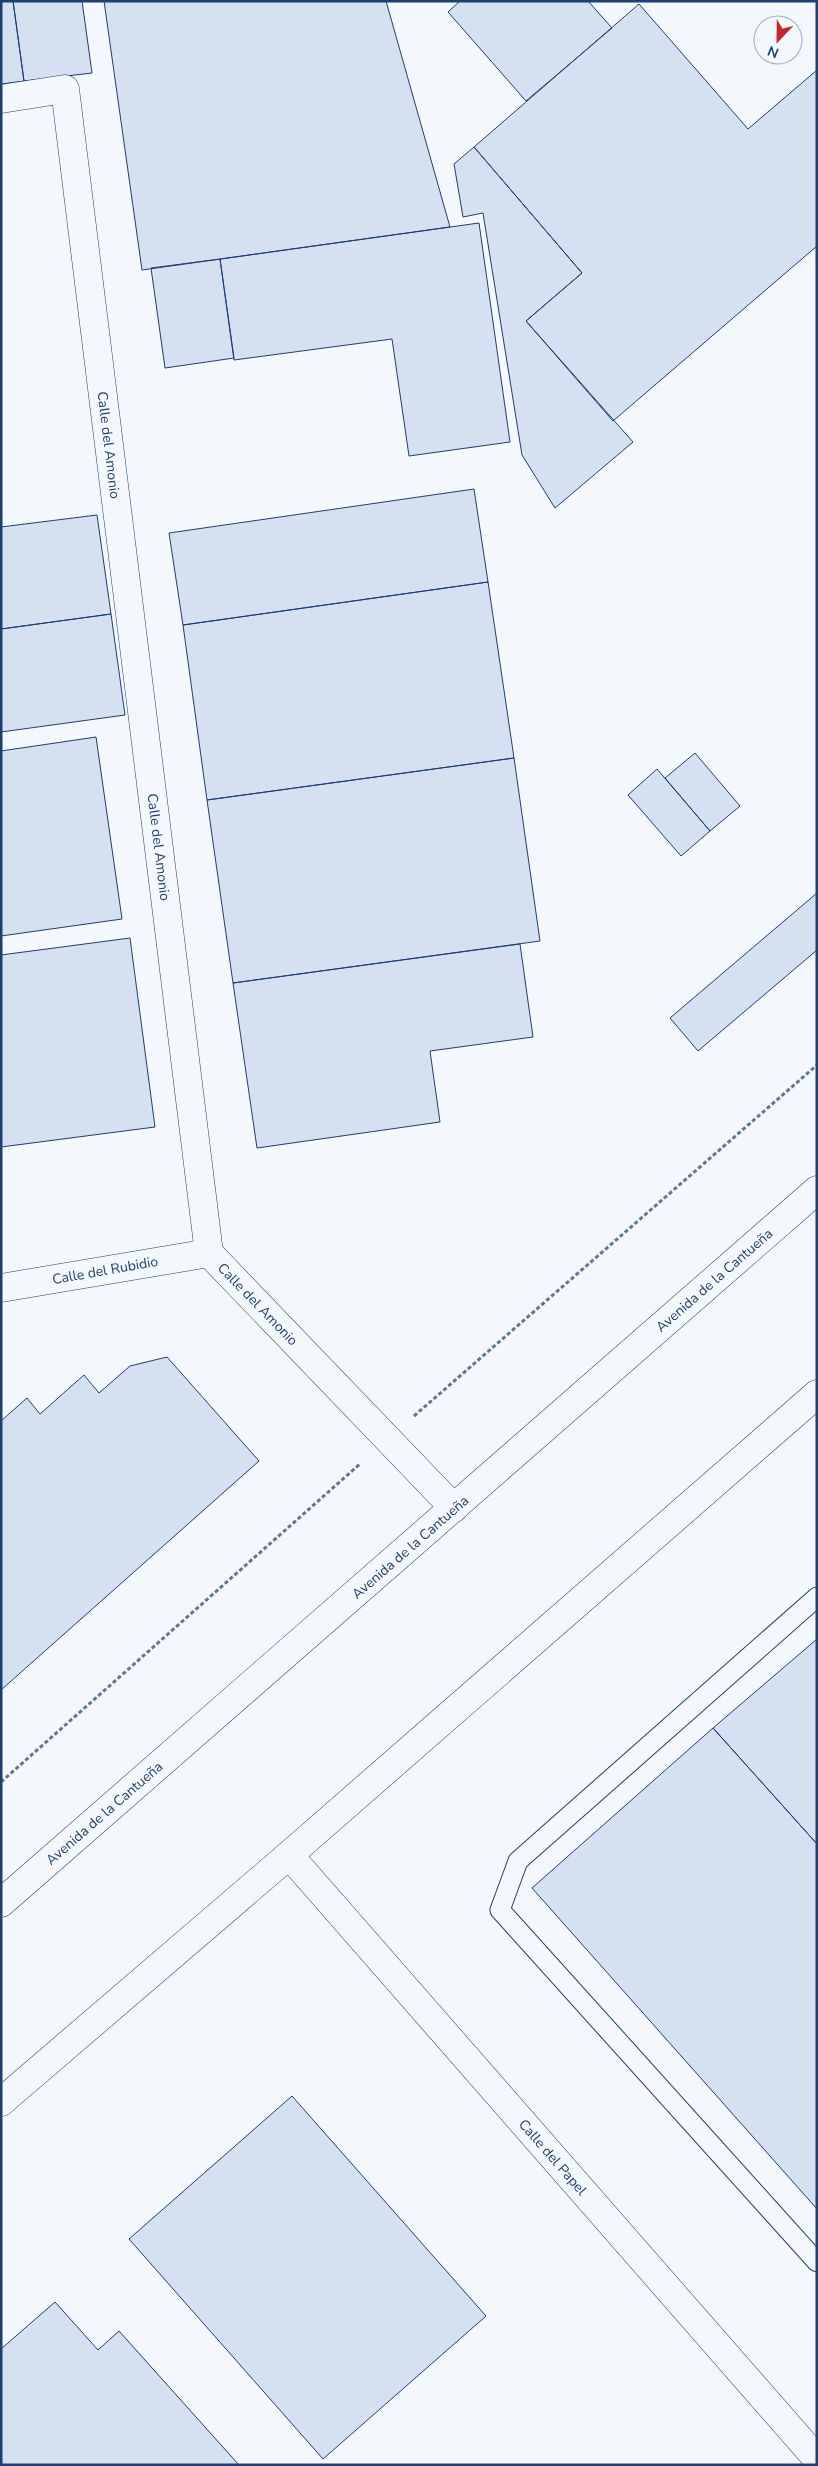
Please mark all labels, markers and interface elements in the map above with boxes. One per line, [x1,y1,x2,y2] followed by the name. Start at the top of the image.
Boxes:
[753,15,803,65] north arrow
[765,41,782,62] text: N
[92,390,125,500] street label: Calle del Amonio
[142,792,175,902] street label: Calle del Amonio
[652,1224,777,1337] street label: Avenida de la Cantueña
[51,1252,160,1289] street label: Calle del Rubidio
[213,1259,302,1350] street label: Calle del Amonio
[348,1491,473,1604] street label: Avenida de la Cantueña
[42,1757,167,1870] street label: Avenida de la Cantueña
[514,2115,591,2200] street label: Calle del Papel

